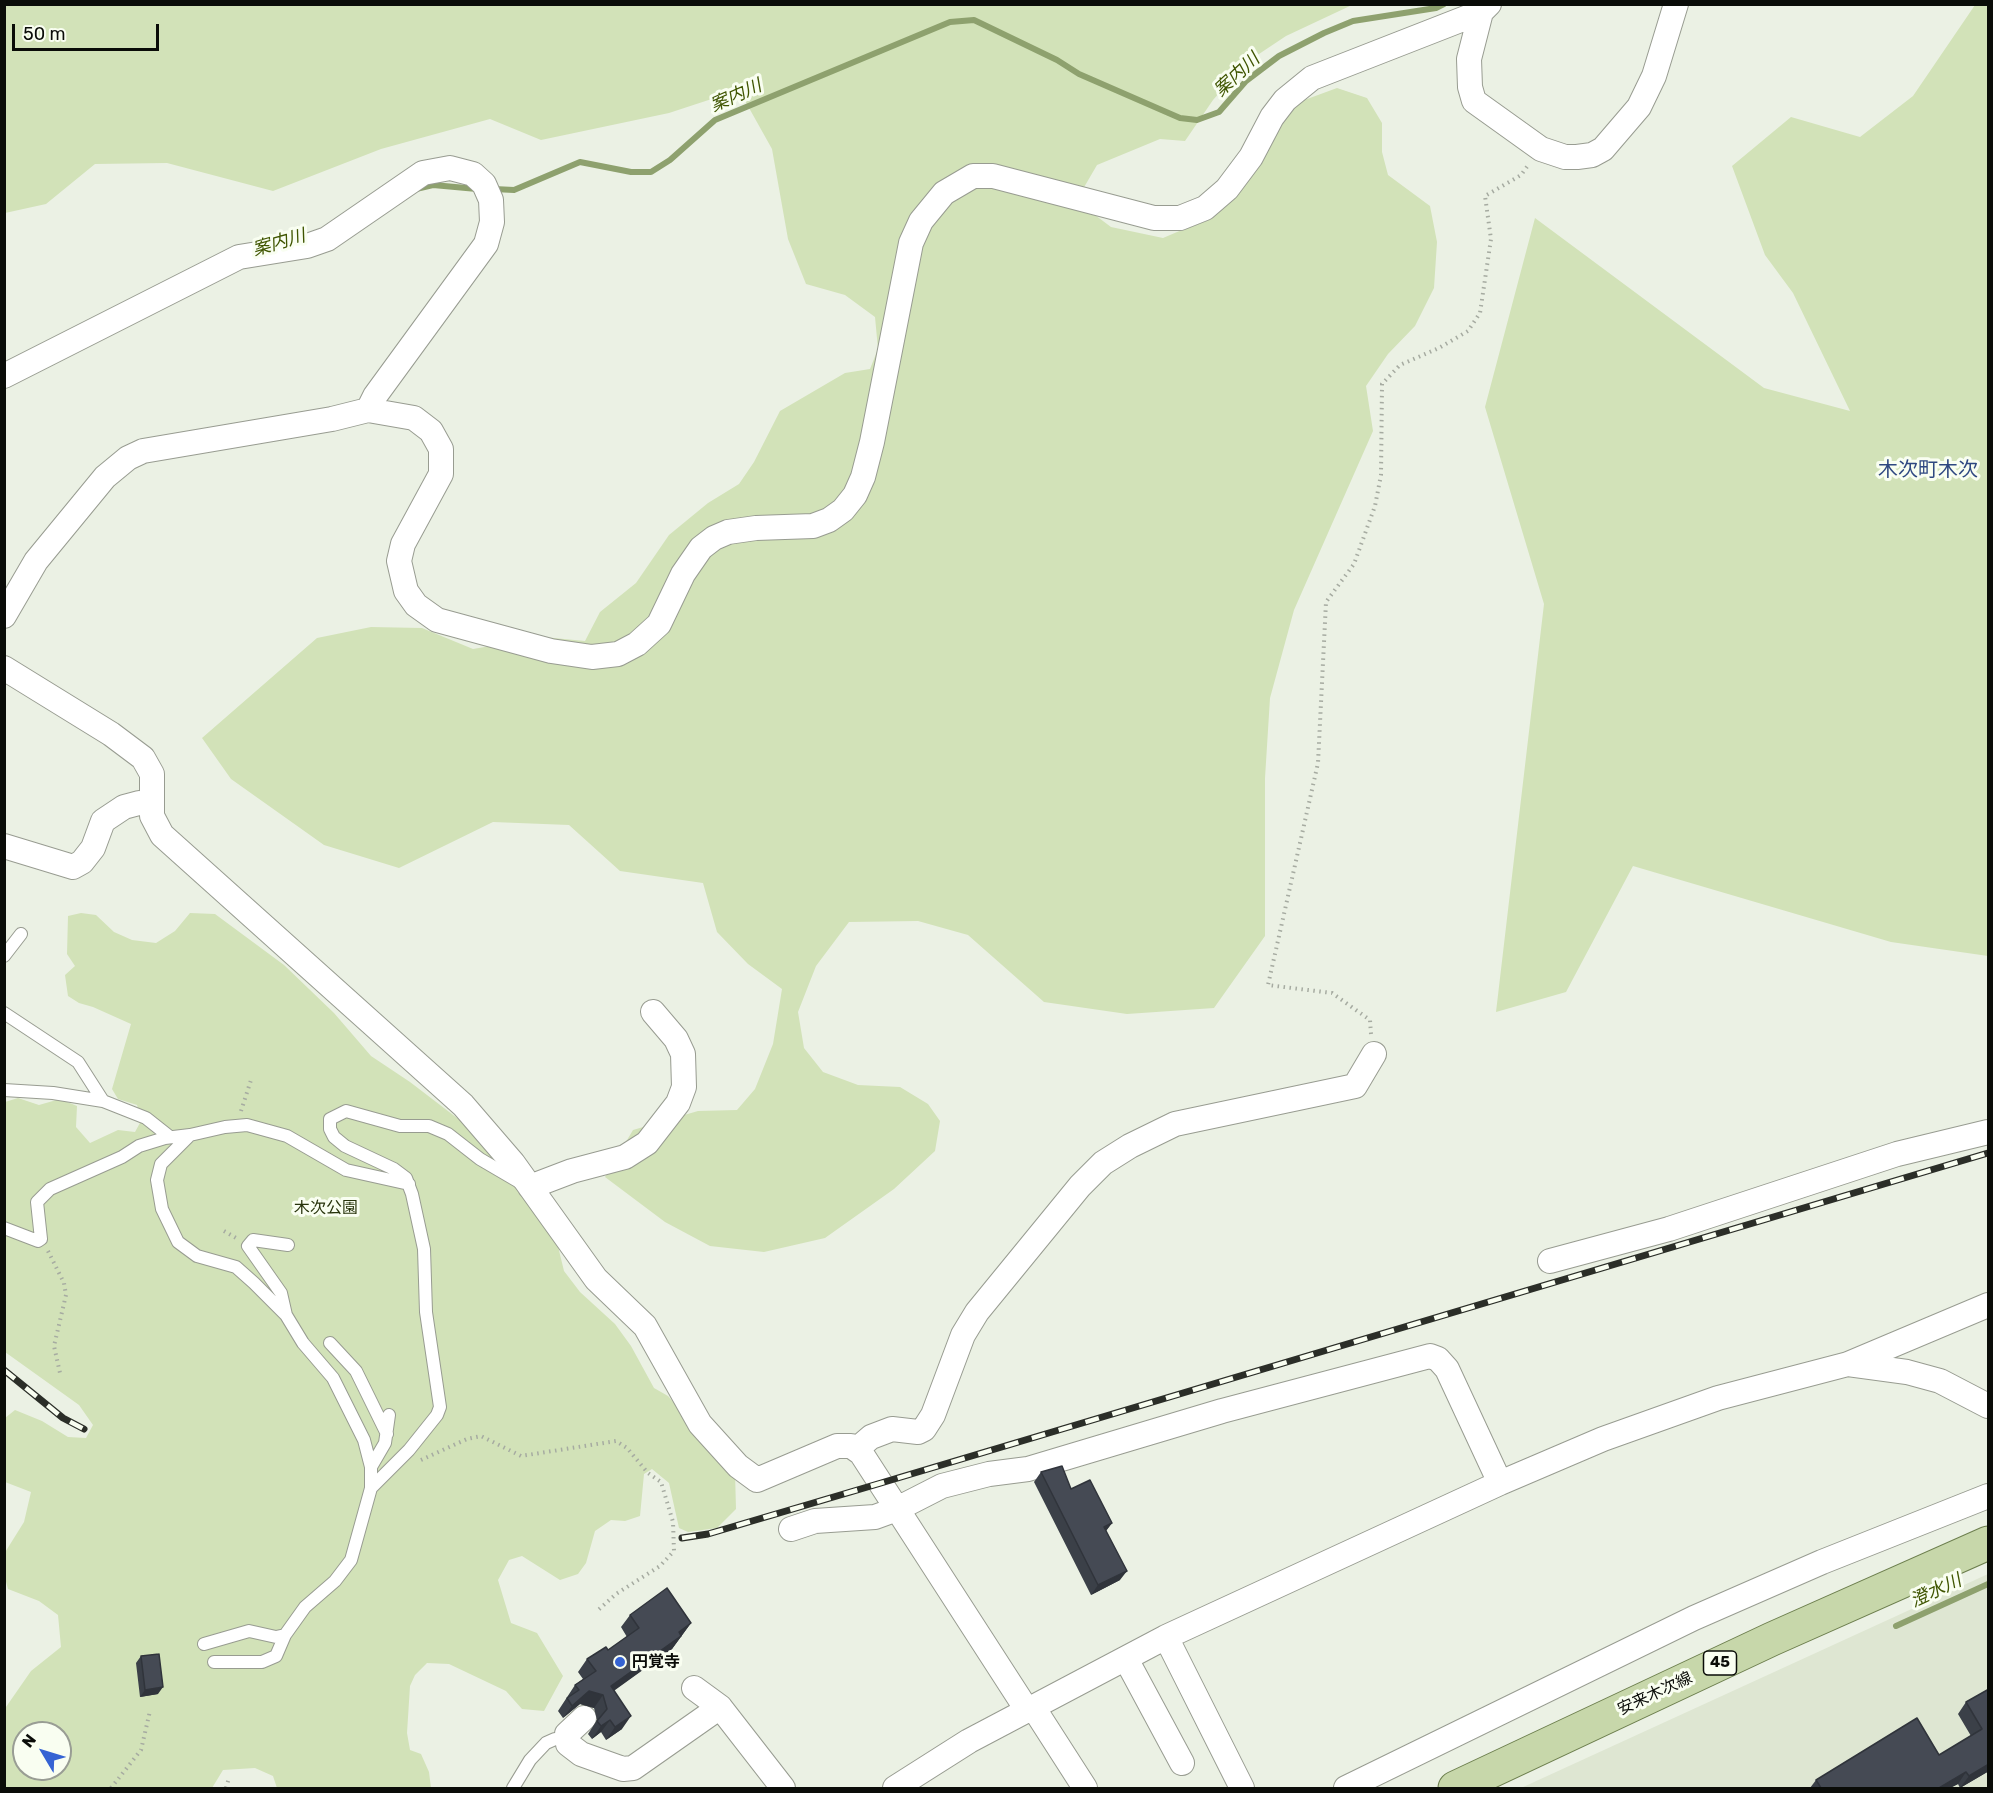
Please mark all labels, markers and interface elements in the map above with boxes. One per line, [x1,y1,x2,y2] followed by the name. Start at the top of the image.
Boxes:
[15,12,162,50] scale bar
[23,23,66,45] text: 50 m
[1210,49,1264,101] water label: 案内川
[707,75,765,117] water label: 案内川
[250,225,308,261] water label: 案内川
[1878,458,1978,482] district label: 木次町木次
[294,1198,358,1218] park label: 木次公園
[1907,1570,1965,1612] water label: 澄水川
[1704,1651,1736,1675] road number: 45
[632,1652,680,1672] place label: 円覚寺
[613,1655,627,1669] marker: 円覚寺
[1615,1668,1695,1720] street label: 安来木次線
[12,1721,72,1781] north arrow
[18,1730,40,1751] text: N

